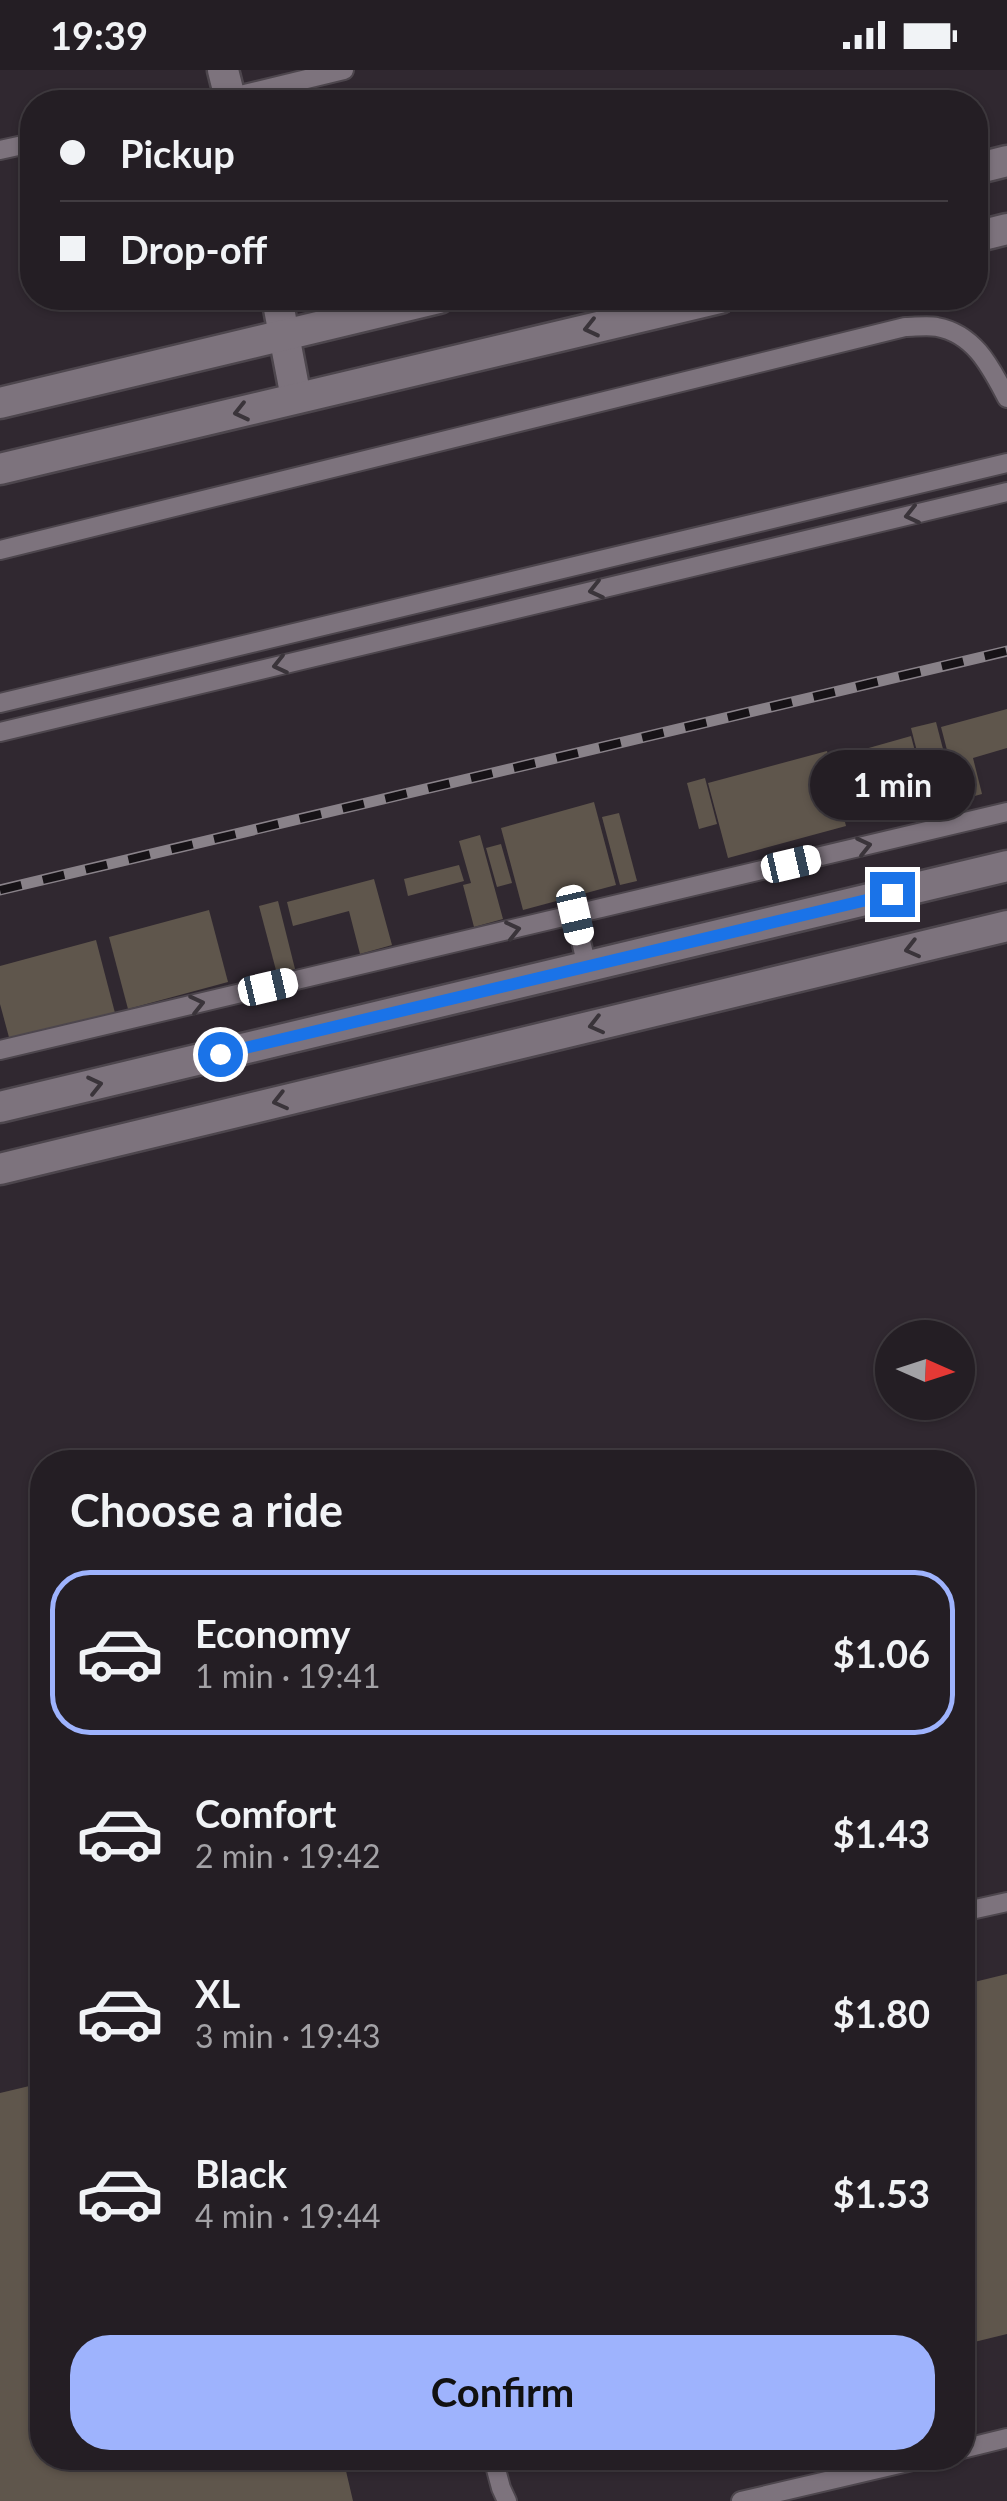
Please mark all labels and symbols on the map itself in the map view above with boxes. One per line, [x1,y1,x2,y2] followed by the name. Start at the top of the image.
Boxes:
[583,316,600,337] one-way arrow
[233,400,250,421] one-way arrow
[904,503,921,524] one-way arrow
[588,578,605,599] one-way arrow
[272,653,289,674] one-way arrow
[810,749,974,819] callout: 1 min
[855,837,872,858] one-way arrow
[758,843,824,885] car
[870,872,915,917] route end
[554,882,596,948] car
[505,921,522,942] one-way arrow
[904,937,921,958] one-way arrow
[235,966,301,1008] car
[188,995,205,1016] one-way arrow
[588,1013,605,1034] one-way arrow
[198,1032,243,1077] route start
[86,1076,103,1097] one-way arrow
[272,1090,289,1111] one-way arrow
[875,1320,975,1420] north arrow

